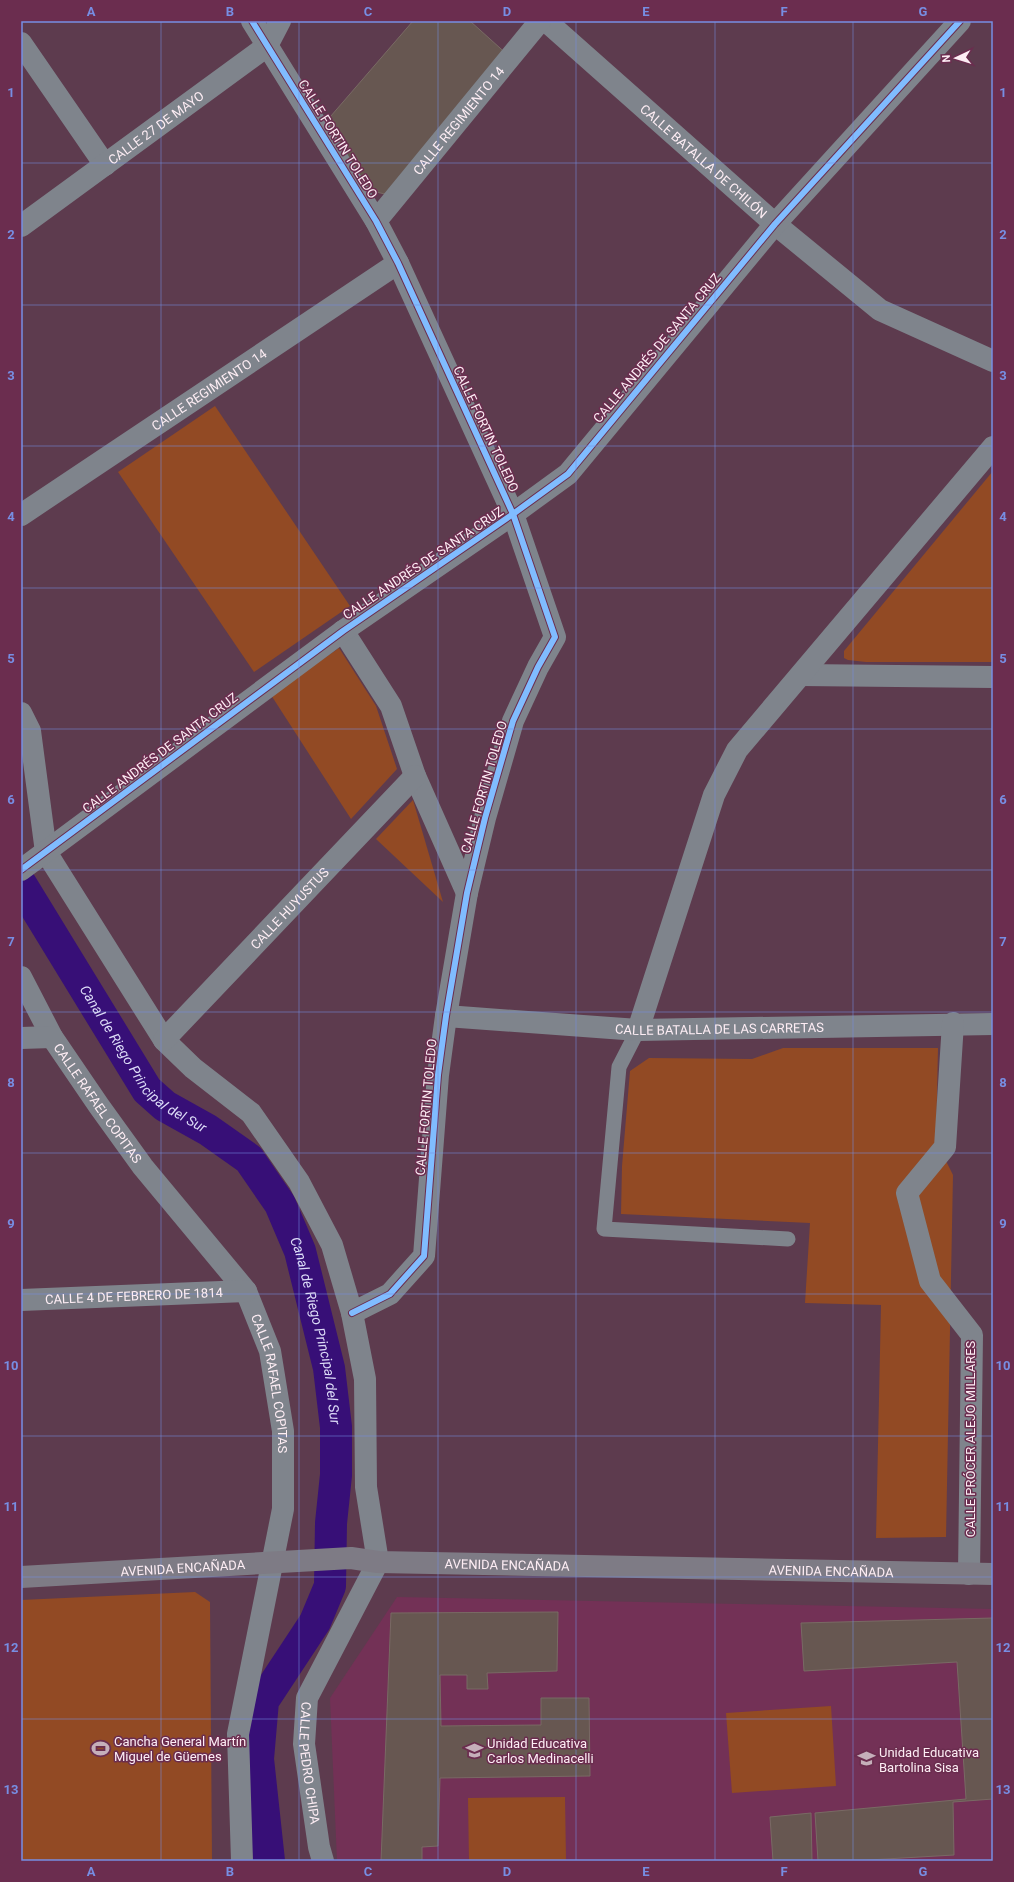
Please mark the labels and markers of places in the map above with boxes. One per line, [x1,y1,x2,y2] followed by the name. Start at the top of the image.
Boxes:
[114,1734,246,1764] place label: Cancha General Martín Miguel de Güemes
[487,1736,594,1766] place label: Unidad Educativa Carlos Medinacelli
[91,1738,111,1758] sports icon: Cancha General Martín Miguel de Güemes
[464,1740,484,1760] school or university icon: Unidad Educativa Carlos Medinacelli
[879,1745,979,1775] place label: Unidad Educativa Bartolina Sisa
[856,1749,876,1769] school or university icon: Unidad Educativa Bartolina Sisa

